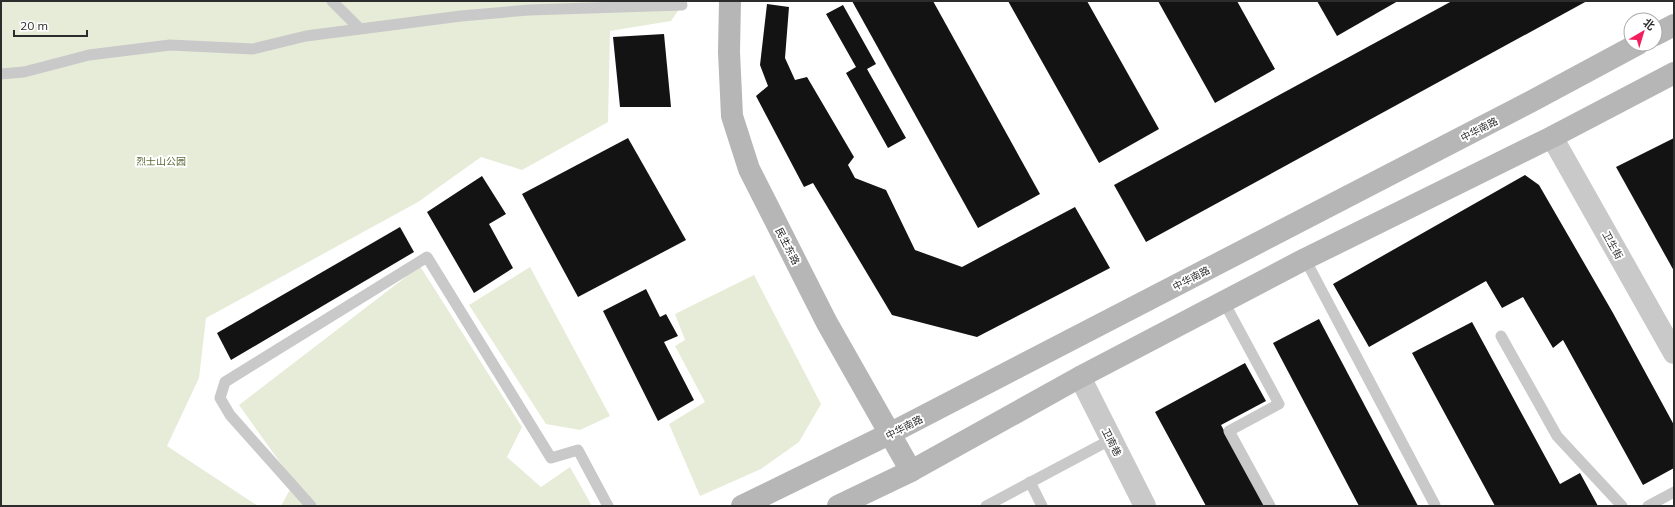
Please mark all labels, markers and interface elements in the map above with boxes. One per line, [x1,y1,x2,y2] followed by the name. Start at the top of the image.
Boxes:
[14,12,87,38] scale bar
[1623,12,1663,52] north arrow
[1641,15,1658,33] text: 北
[20,18,48,33] text: 20 m
[1458,115,1500,144] street label: 中华南路
[136,155,186,168] park label: 烈士山公园
[773,225,802,267] street label: 民生东路
[1600,229,1626,262] street label: 卫生街
[1170,264,1212,293] street label: 中华南路
[883,413,925,442] street label: 中华南路
[1099,426,1124,459] street label: 卫南巷

